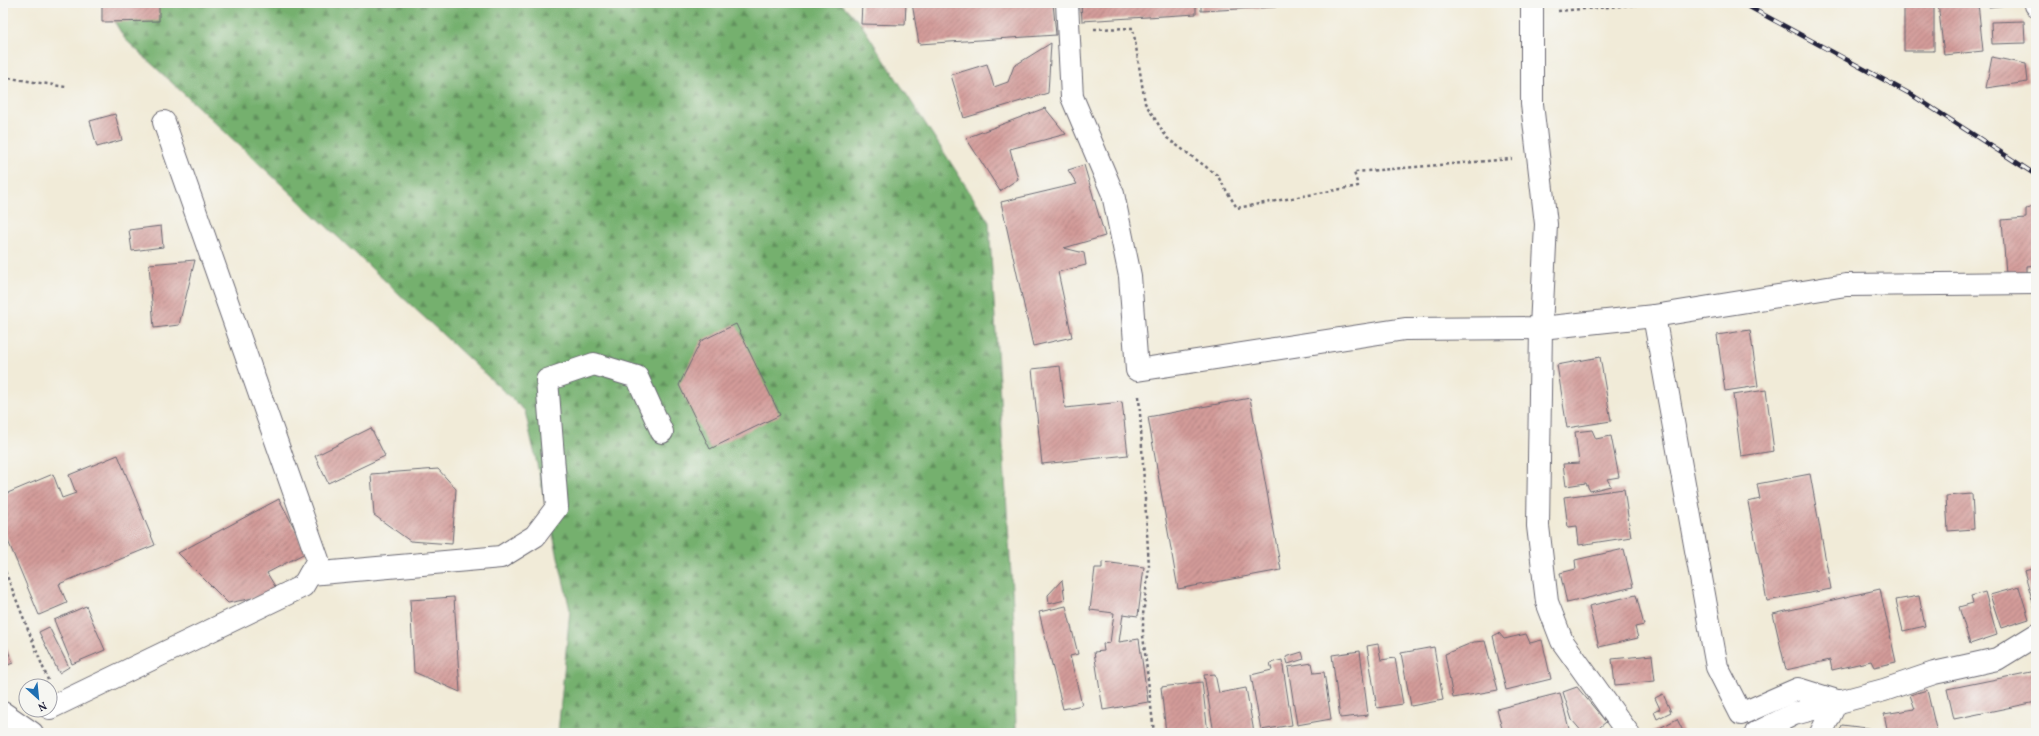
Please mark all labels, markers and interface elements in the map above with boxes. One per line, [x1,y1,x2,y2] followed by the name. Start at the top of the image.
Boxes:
[18,678,58,718] north arrow
[35,697,49,714] text: N

